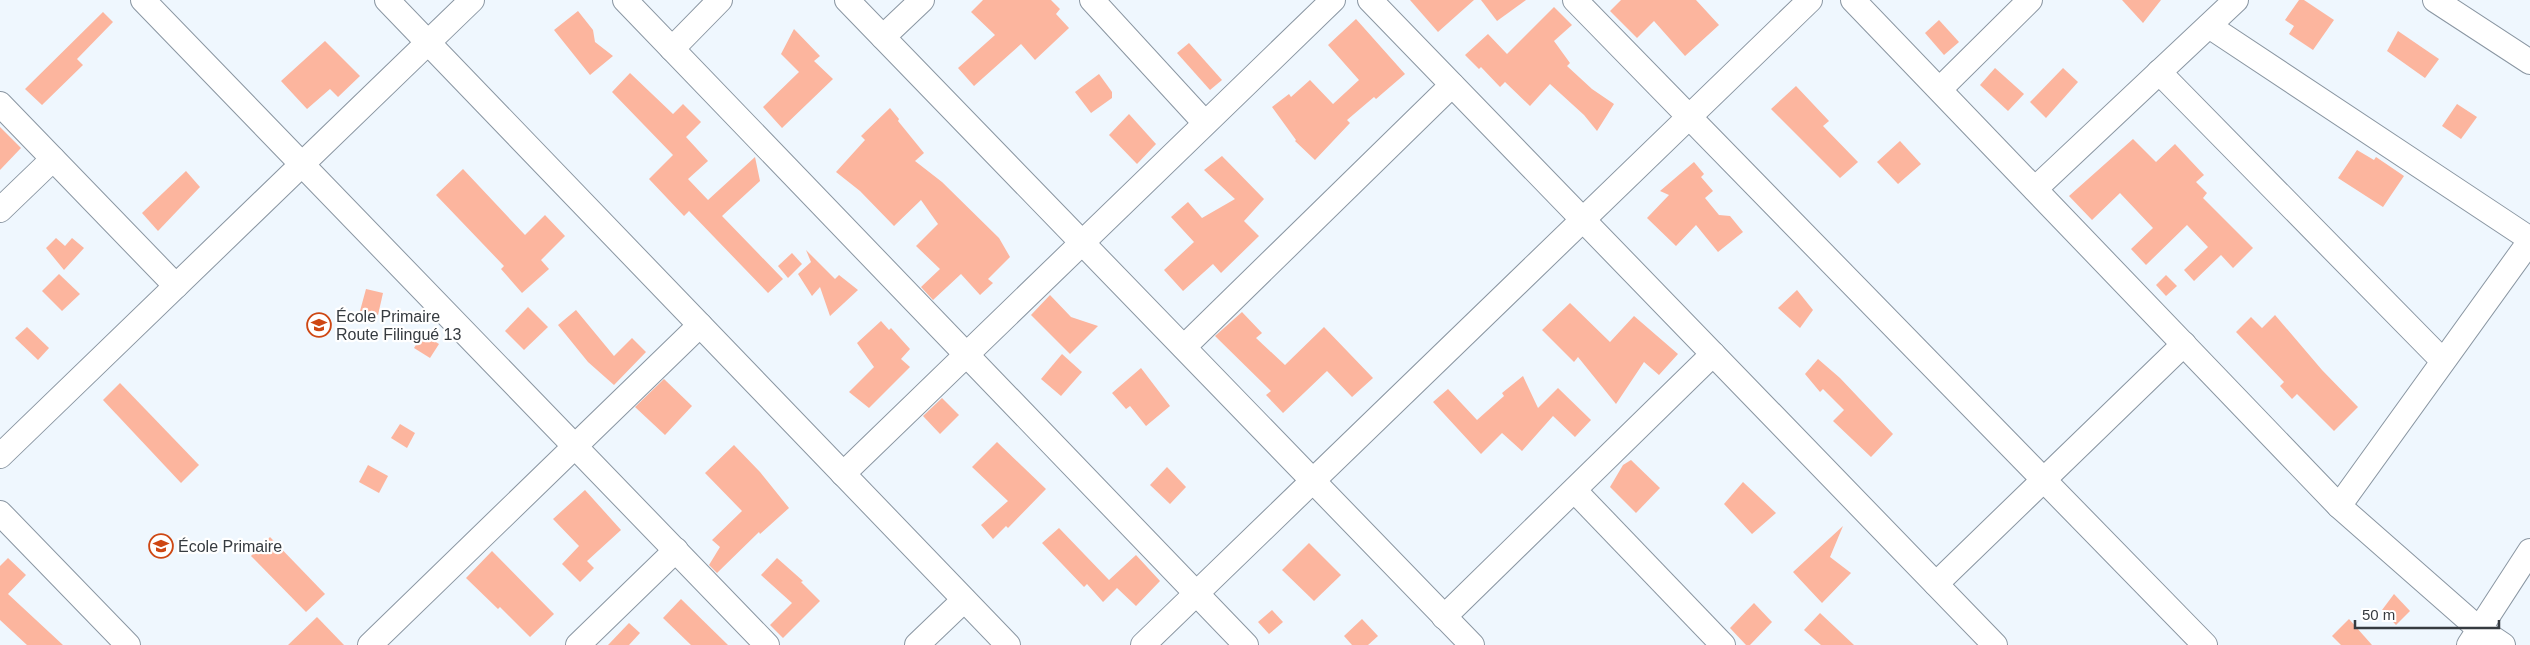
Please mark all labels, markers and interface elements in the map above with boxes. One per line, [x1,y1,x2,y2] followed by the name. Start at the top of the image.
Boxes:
[336,307,462,343] place label: École Primaire Route Filingué 13
[306,312,332,338] school or university icon: École Primaire Route Filingué 13
[148,533,174,559] school or university icon: École Primaire
[178,537,282,555] place label: École Primaire
[2355,598,2499,630] scale bar
[2362,606,2395,623] text: 50 m

